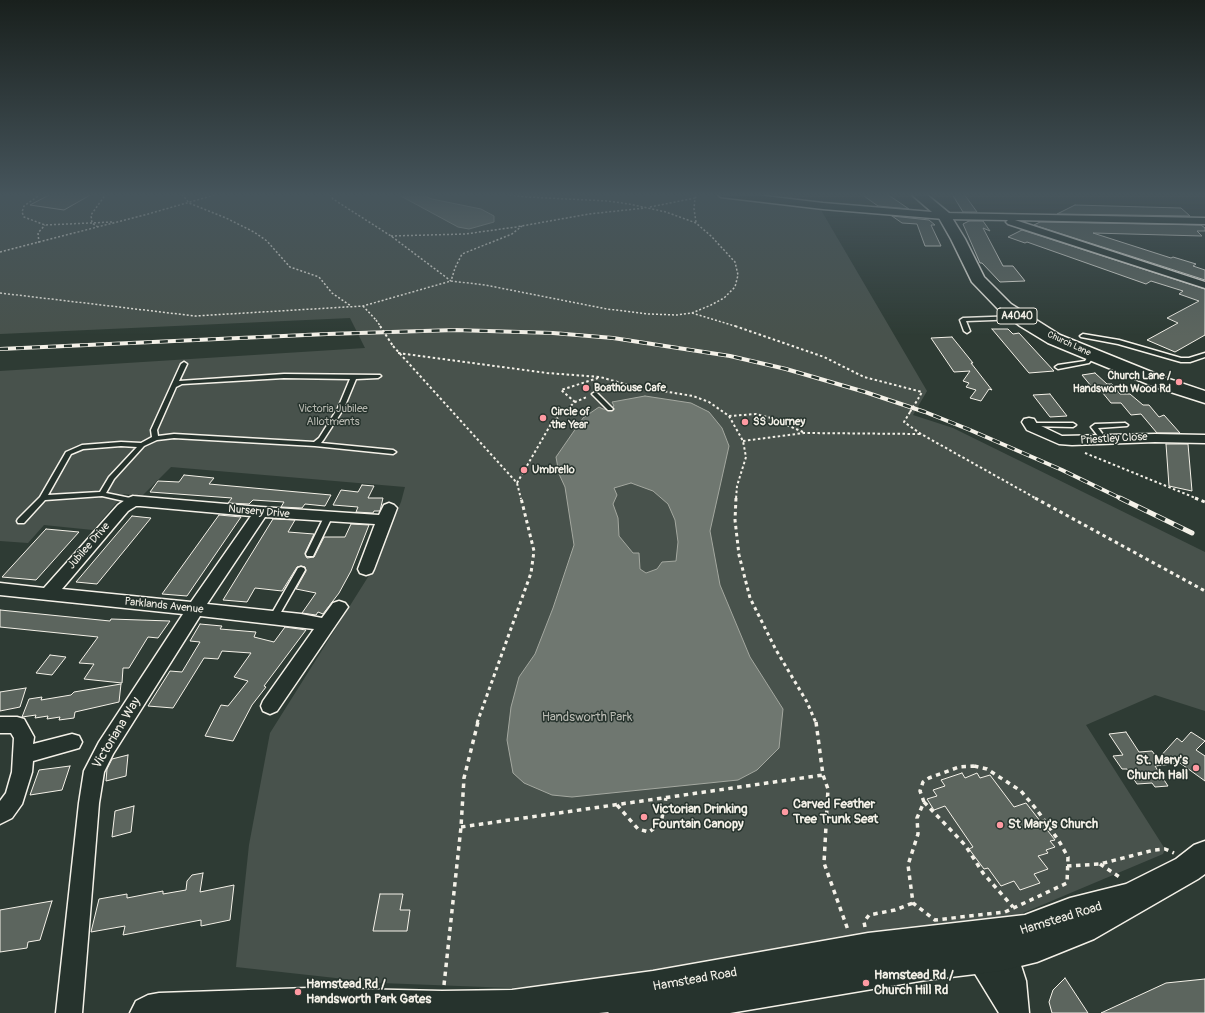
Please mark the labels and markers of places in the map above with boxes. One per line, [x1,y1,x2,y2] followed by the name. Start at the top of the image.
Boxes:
[1073,369,1171,395] place label: Church Lane / Handsworth Wood Rd
[1174,377,1184,387] marker: Church Lane / Handsworth Wood Rd
[594,381,666,395] place label: Boathouse Cafe
[581,383,591,393] marker: Boathouse Cafe
[551,405,590,431] place label: Circle of the Year
[538,413,548,423] marker: Circle of the Year
[753,415,805,429] place label: SS Journey
[740,417,750,427] marker: SS Journey
[532,463,575,477] place label: Umbrello
[519,465,529,475] marker: Umbrello
[1127,753,1188,784] place label: St. Mary's Church Hall
[1191,763,1201,773] marker: St. Mary's Church Hall
[793,797,878,828] place label: Carved Feather Tree Trunk Seat
[652,802,748,833] place label: Victorian Drinking Fountain Canopy
[780,807,790,817] marker: Carved Feather Tree Trunk Seat
[639,812,649,822] marker: Victorian Drinking Fountain Canopy
[1008,817,1098,833] place label: St Mary's Church
[995,820,1005,830] marker: St Mary's Church
[874,968,954,999] place label: Hamstead Rd / Church Hill Rd
[306,977,431,1008] place label: Hamstead Rd / Handsworth Park Gates
[861,978,871,988] marker: Hamstead Rd / Church Hill Rd
[293,987,303,997] marker: Hamstead Rd / Handsworth Park Gates

